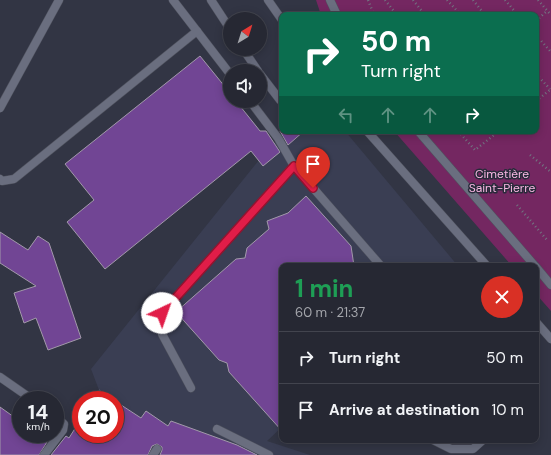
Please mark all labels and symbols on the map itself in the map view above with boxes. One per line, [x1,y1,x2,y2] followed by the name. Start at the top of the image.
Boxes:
[223,12,267,56] north arrow
[296,147,330,188] pin
[469,166,535,196] park label: Cimetière Saint-Pierre
[141,292,183,334] position arrow
[72,391,124,443] speed limit sign: 20

